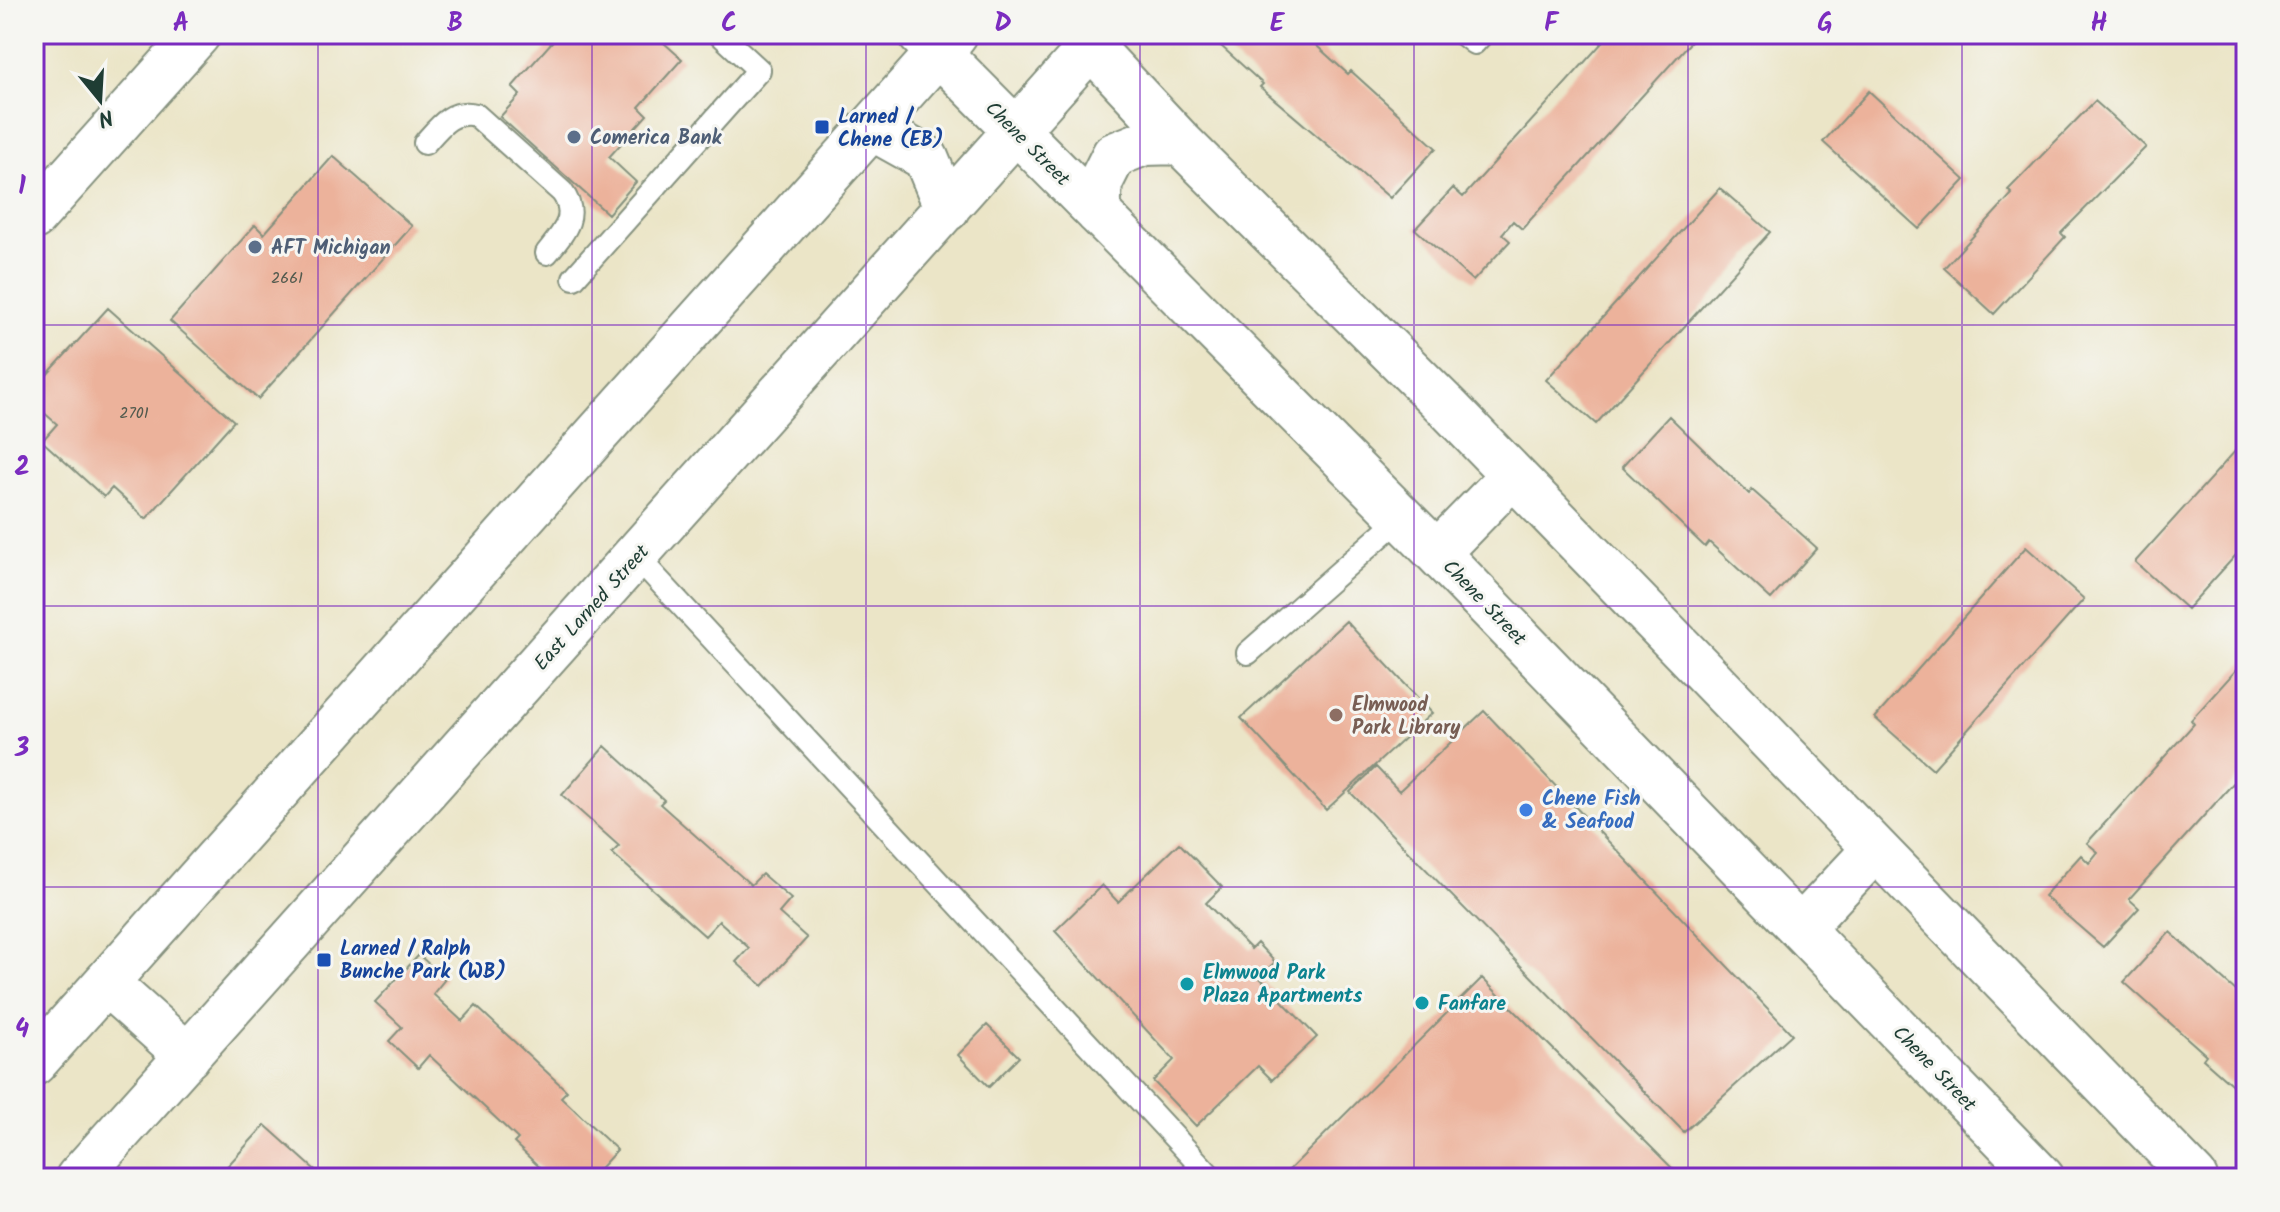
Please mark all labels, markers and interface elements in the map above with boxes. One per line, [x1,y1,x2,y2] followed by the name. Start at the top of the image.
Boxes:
[173,3,189,45] text: A
[447,3,463,45] text: B
[721,3,737,45] text: C
[994,3,1012,45] text: D
[1270,3,1286,45] text: E
[1544,3,1560,45] text: F
[1817,3,1833,45] text: G
[2091,3,2108,45] text: H
[60,60,140,140] north arrow
[976,94,1077,195] street label: Chene Street
[93,98,117,135] text: N
[838,102,944,157] place label: Larned / Chene (EB)
[813,118,831,136] marker: Larned / Chene (EB)
[590,123,722,155] place label: Comerica Bank
[565,128,583,146] marker: Comerica Bank
[18,166,26,208] text: 1
[271,233,390,265] place label: AFT Michigan
[246,238,264,256] marker: AFT Michigan
[271,266,303,291] house number: 2661
[119,401,149,426] house number: 2701
[14,447,30,489] text: 2
[527,538,658,679] street label: East Larned Street
[1434,553,1533,654] street label: Chene Street
[1352,690,1461,745] place label: Elmwood Park Library
[1327,706,1345,724] marker: Elmwood Park Library
[14,728,29,770] text: 3
[1542,784,1641,839] place label: Chene Fish & Seafood
[1517,801,1535,819] marker: Chene Fish & Seafood
[340,934,506,989] place label: Larned / Ralph Bunche Park (WB)
[315,951,333,969] marker: Larned / Ralph Bunche Park (WB)
[1203,958,1363,1013] place label: Elmwood Park Plaza Apartments
[1178,975,1196,993] marker: Elmwood Park Plaza Apartments
[1438,989,1506,1021] place label: Fanfare
[1413,994,1431,1012] marker: Fanfare
[15,1009,29,1051] text: 4
[1884,1019,1983,1120] street label: Chene Street

